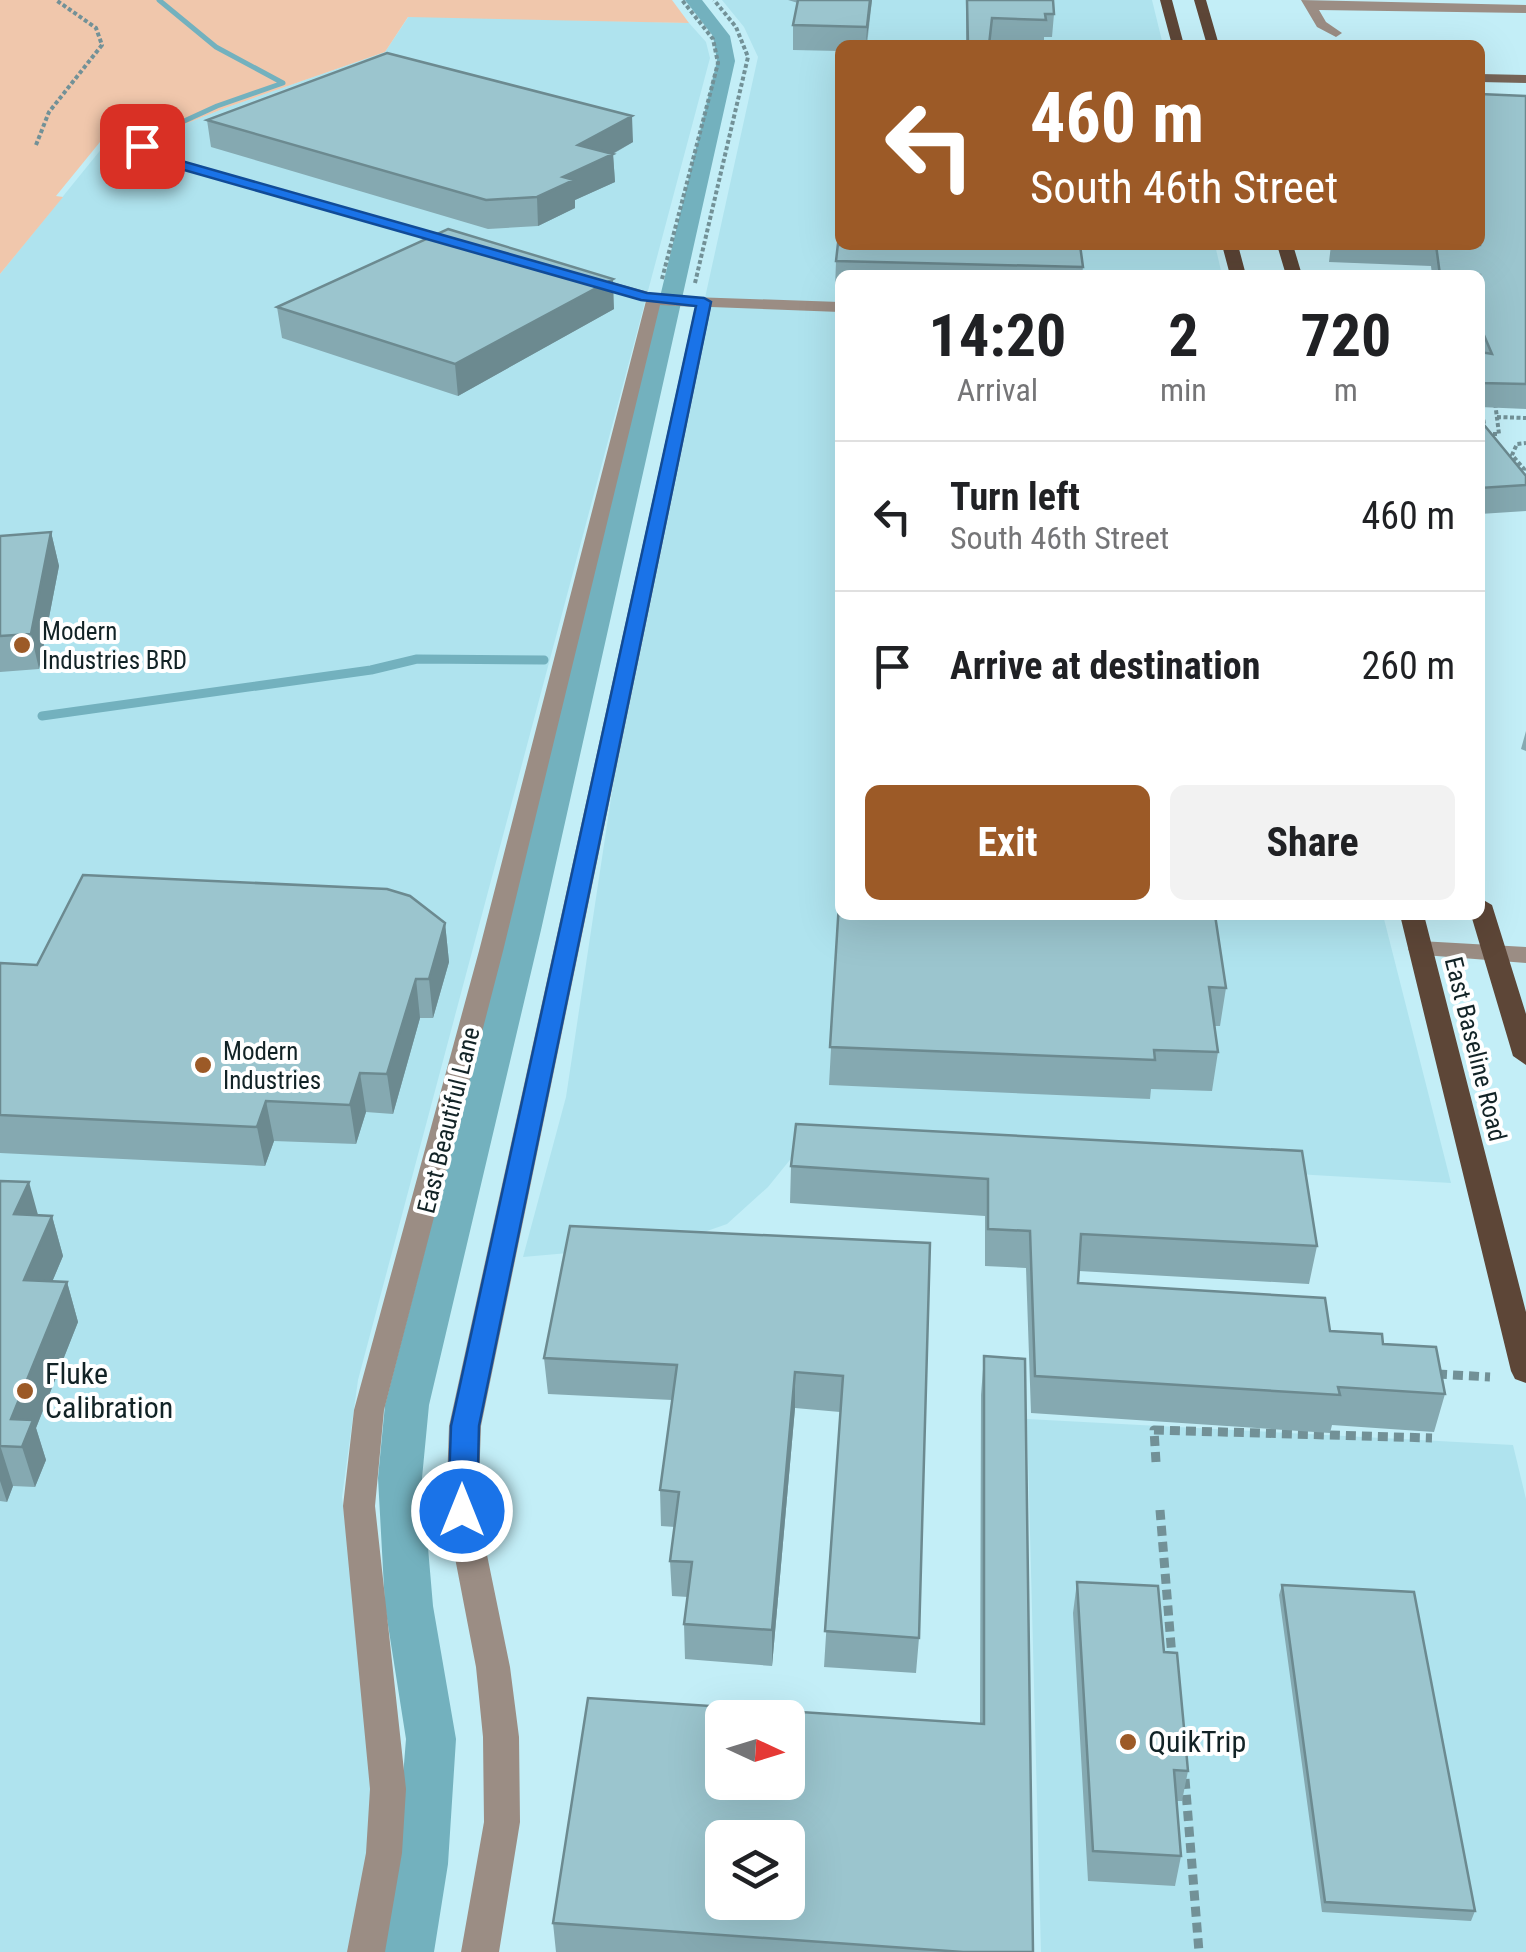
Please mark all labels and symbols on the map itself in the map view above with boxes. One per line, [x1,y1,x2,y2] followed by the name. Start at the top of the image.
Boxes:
[100,104,185,189] pin
[42,617,187,675] place label: Modern Industries BRD
[11,634,33,656] marker: Modern Industries BRD
[1439,954,1512,1144] street label: East Baseline Road
[411,1024,486,1216] street label: East Beautiful Lane
[223,1037,321,1095] place label: Modern Industries
[192,1054,214,1076] marker: Modern Industries
[45,1356,173,1425] place label: Fluke Calibration
[14,1380,36,1402] marker: Fluke Calibration
[410,1459,514,1563] position arrow
[705,1700,805,1800] north arrow
[1148,1724,1246,1759] place label: QuikTrip
[1117,1731,1139,1753] marker: QuikTrip

